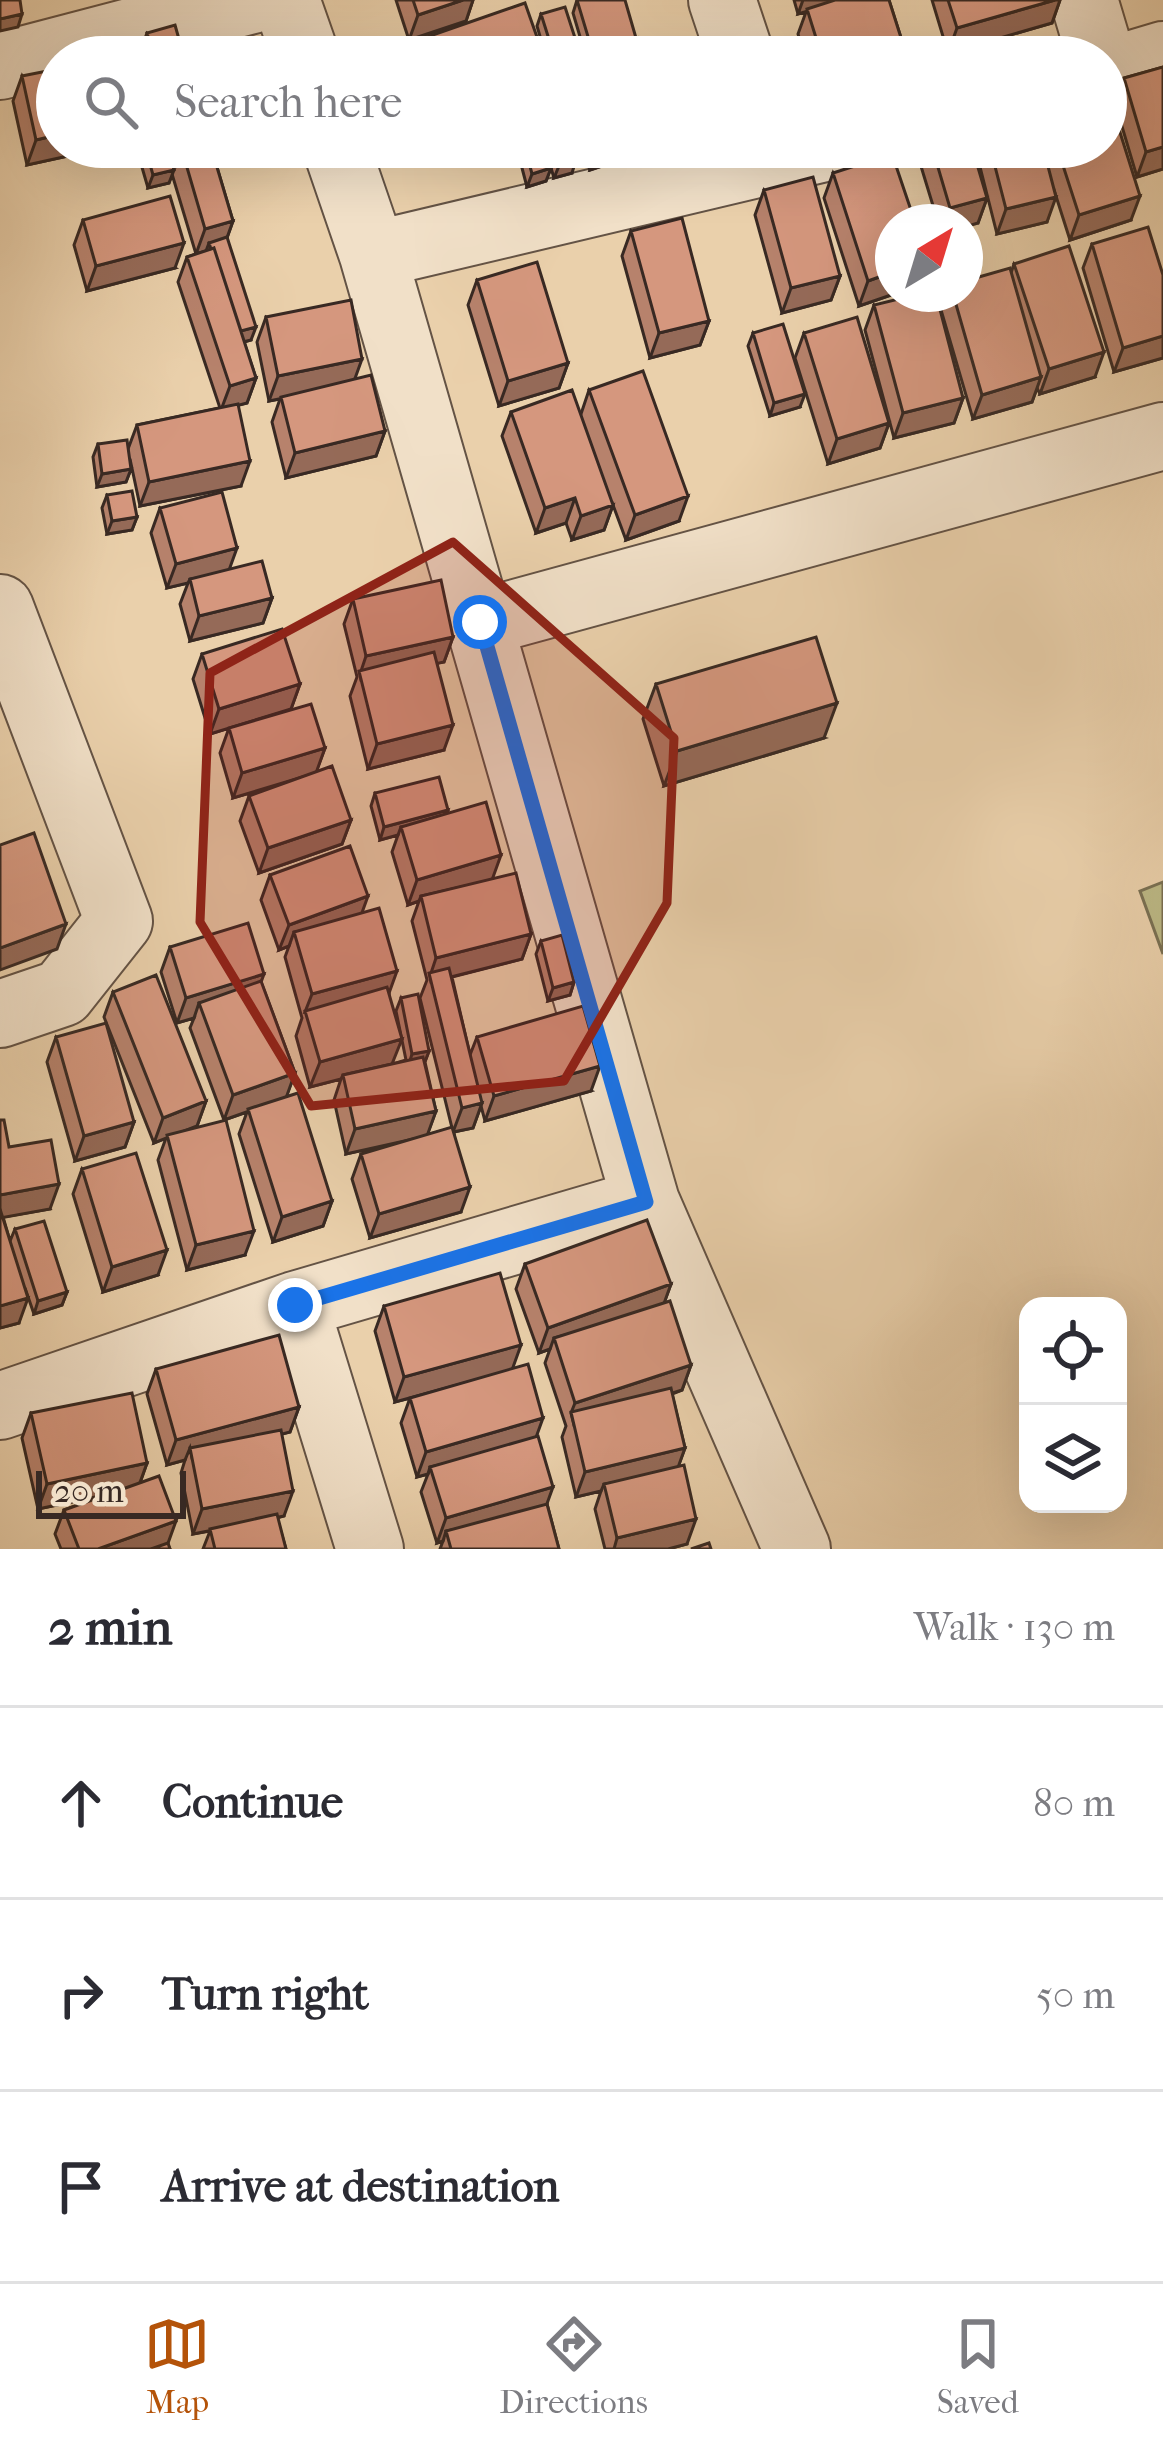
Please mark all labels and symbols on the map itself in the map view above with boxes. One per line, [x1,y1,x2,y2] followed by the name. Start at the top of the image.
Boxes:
[875,204,983,312] north arrow
[453,595,507,649] route start
[268,1278,322,1332] route end
[36,1465,186,1518] scale bar

